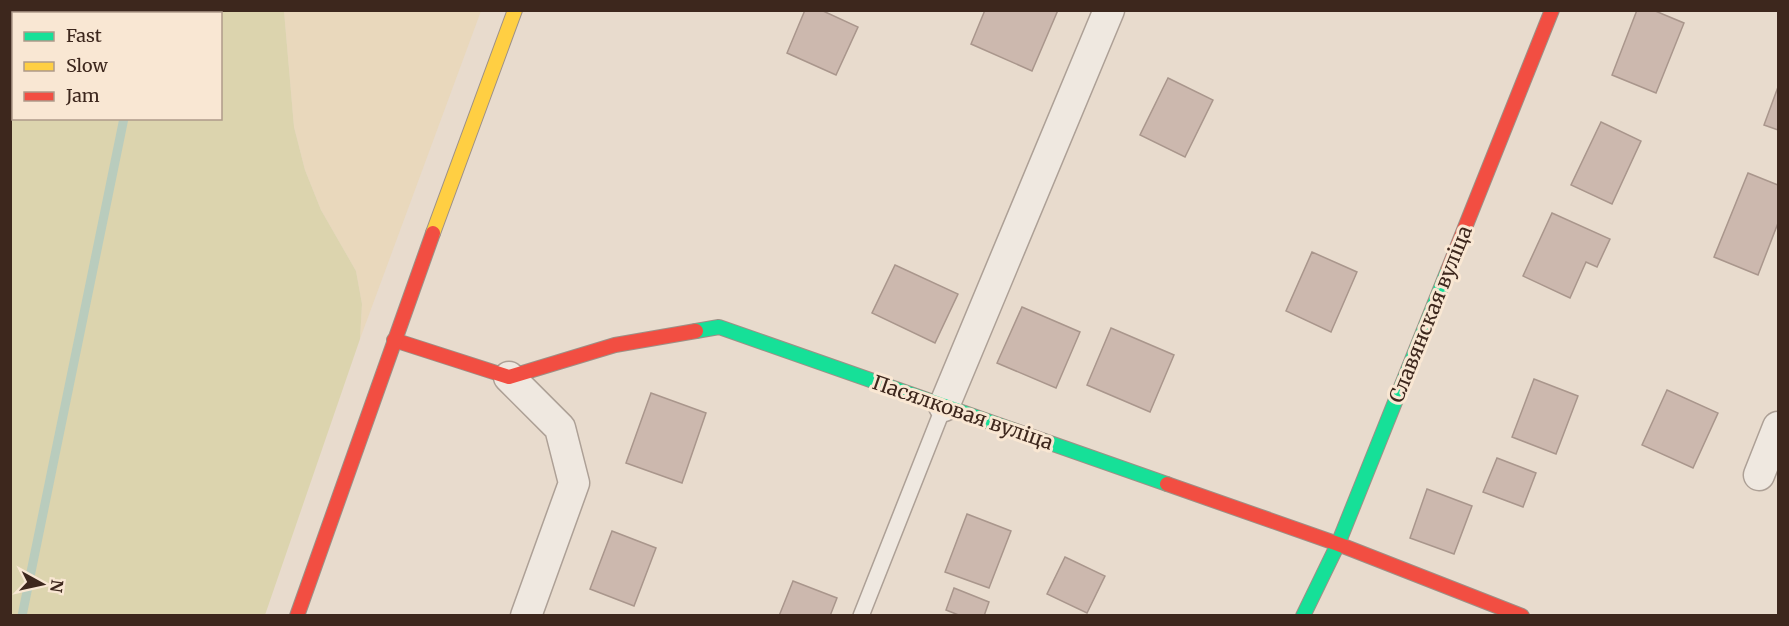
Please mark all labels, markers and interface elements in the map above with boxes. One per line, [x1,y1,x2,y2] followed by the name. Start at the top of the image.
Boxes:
[12,12,222,120] legend
[66,24,102,47] text: Fast
[66,54,109,77] text: Slow
[65,84,100,107] text: Jam
[1383,222,1477,406] street label: Славянская вуліца
[869,369,1057,455] street label: Пасялковая вуліца
[12,554,72,614] north arrow
[46,578,68,594] text: N

